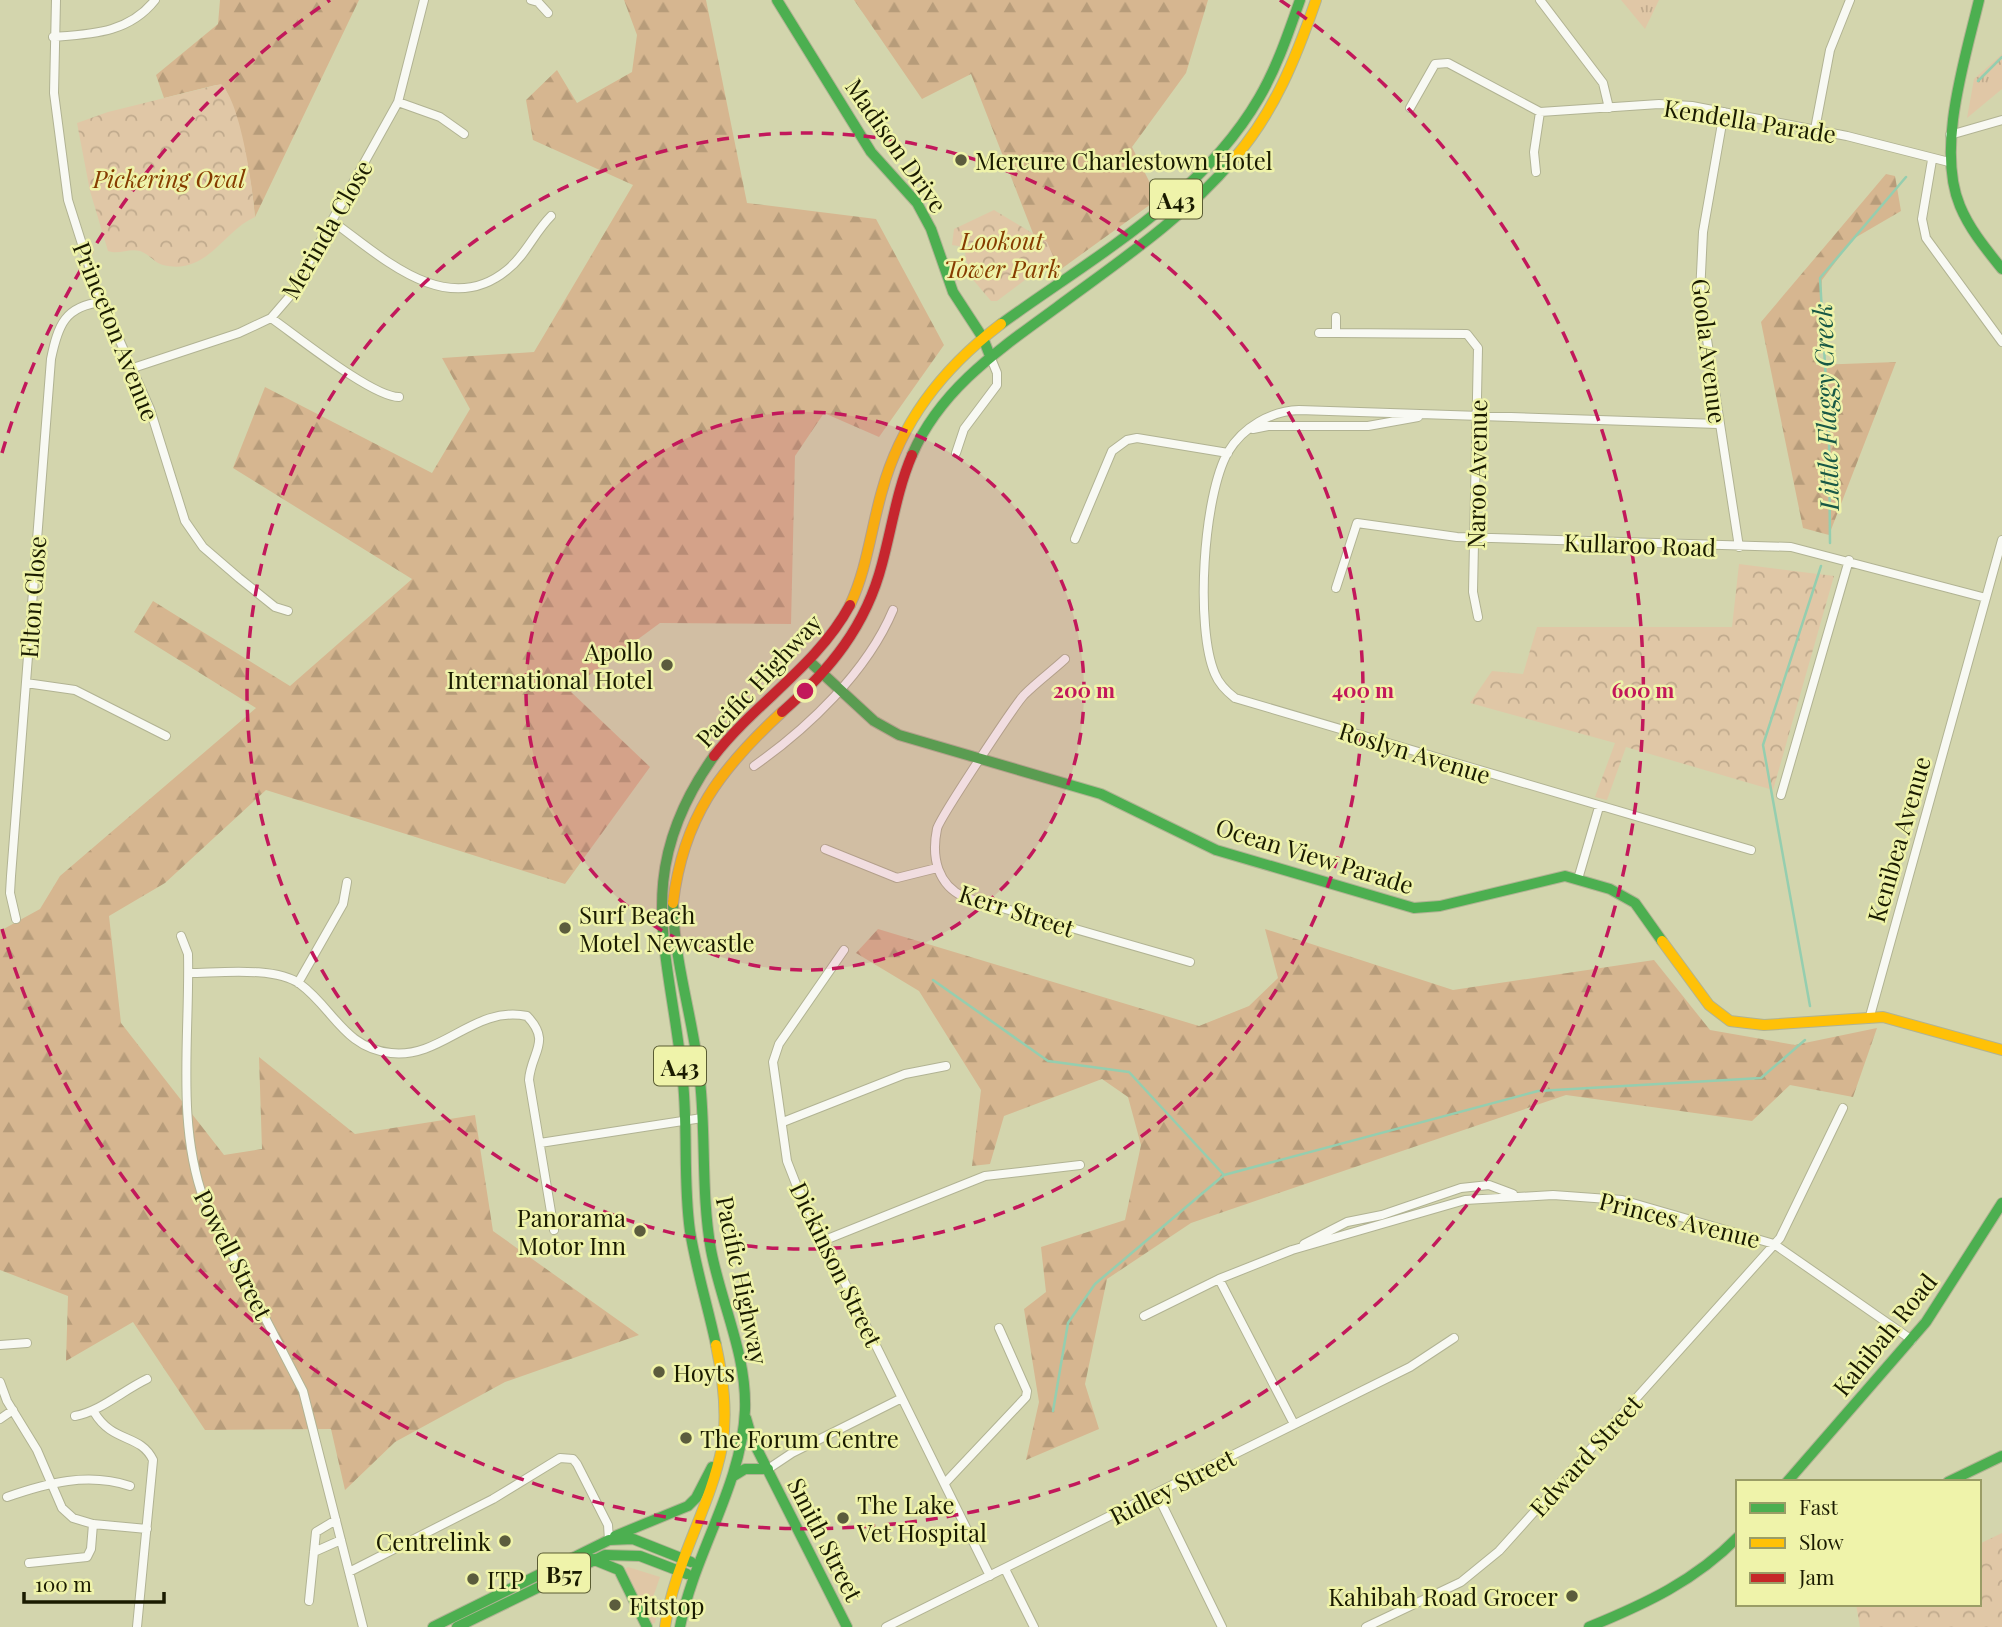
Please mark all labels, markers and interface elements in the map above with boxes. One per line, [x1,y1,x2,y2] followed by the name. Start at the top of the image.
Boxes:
[839,72,955,218] street label: Madison Drive
[1661,91,1839,149] street label: Kendella Parade
[975,144,1273,176] place label: Mercure Charlestown Hotel
[953,152,969,168] marker: Mercure Charlestown Hotel
[273,154,379,304] street label: Merinda Close
[92,162,246,194] park label: Pickering Oval
[1150,180,1202,218] road number: A43
[944,224,1060,284] park label: Lookout Tower Park
[67,237,167,425] street label: Princeton Avenue
[1685,277,1735,425] street label: Goola Avenue
[1804,303,1846,512] water label: Little Flaggy Creek
[1459,399,1493,549] street label: Naroo Avenue
[1563,525,1717,563] street label: Kullaroo Road
[12,535,52,659] street label: Elton Close
[688,607,828,753] street label: Pacific Highway
[447,635,653,695] place label: Apollo International Hotel
[659,657,675,673] marker: Apollo International Hotel
[1053,675,1115,703] text: 200 m
[1332,675,1394,703] text: 400 m
[1612,675,1674,703] text: 600 m
[793,679,817,703] centre of rings
[1335,714,1495,790] street label: Roslyn Avenue
[1859,752,1937,926] street label: Kenibea Avenue
[1212,810,1418,900] street label: Ocean View Parade
[955,876,1079,944] street label: Kerr Street
[579,898,755,958] place label: Surf Beach Motel Newcastle
[557,920,573,936] marker: Surf Beach Motel Newcastle
[654,1046,706,1086] road number: A43
[783,1176,891,1352] street label: Dickinson Street
[188,1184,281,1325] street label: Powell Street
[1596,1184,1764,1254] street label: Princes Avenue
[710,1193,776,1367] street label: Pacific Highway
[517,1201,626,1261] place label: Panorama Motor Inn
[632,1223,648,1239] marker: Panorama Motor Inn
[1825,1266,1943,1402] street label: Kahibah Road
[673,1356,735,1388] place label: Hoyts
[651,1364,667,1380] marker: Hoyts
[1522,1387,1649,1523] street label: Edward Street
[700,1422,899,1454] place label: The Forum Centre
[678,1430,694,1446] marker: The Forum Centre
[1104,1440,1241,1531] street label: Ridley Street
[781,1472,871,1607] street label: Smith Street
[1736,1480,1981,1606] legend
[856,1488,987,1548] place label: The Lake Vet Hospital
[1799,1492,1838,1520] text: Fast
[835,1510,851,1526] marker: The Lake Vet Hospital
[376,1525,492,1557] place label: Centrelink
[1799,1527,1844,1555] text: Slow
[497,1533,513,1549] marker: Centrelink
[538,1554,590,1592] road number: B57
[24,1560,164,1604] scale bar
[1798,1562,1835,1590] text: Jam
[487,1563,524,1595] place label: ITP
[35,1569,92,1597] text: 100 m
[465,1571,481,1587] marker: ITP
[1328,1580,1558,1612] place label: Kahibah Road Grocer
[1564,1588,1580,1604] marker: Kahibah Road Grocer
[629,1589,705,1621] place label: Fitstop
[607,1597,623,1613] marker: Fitstop

